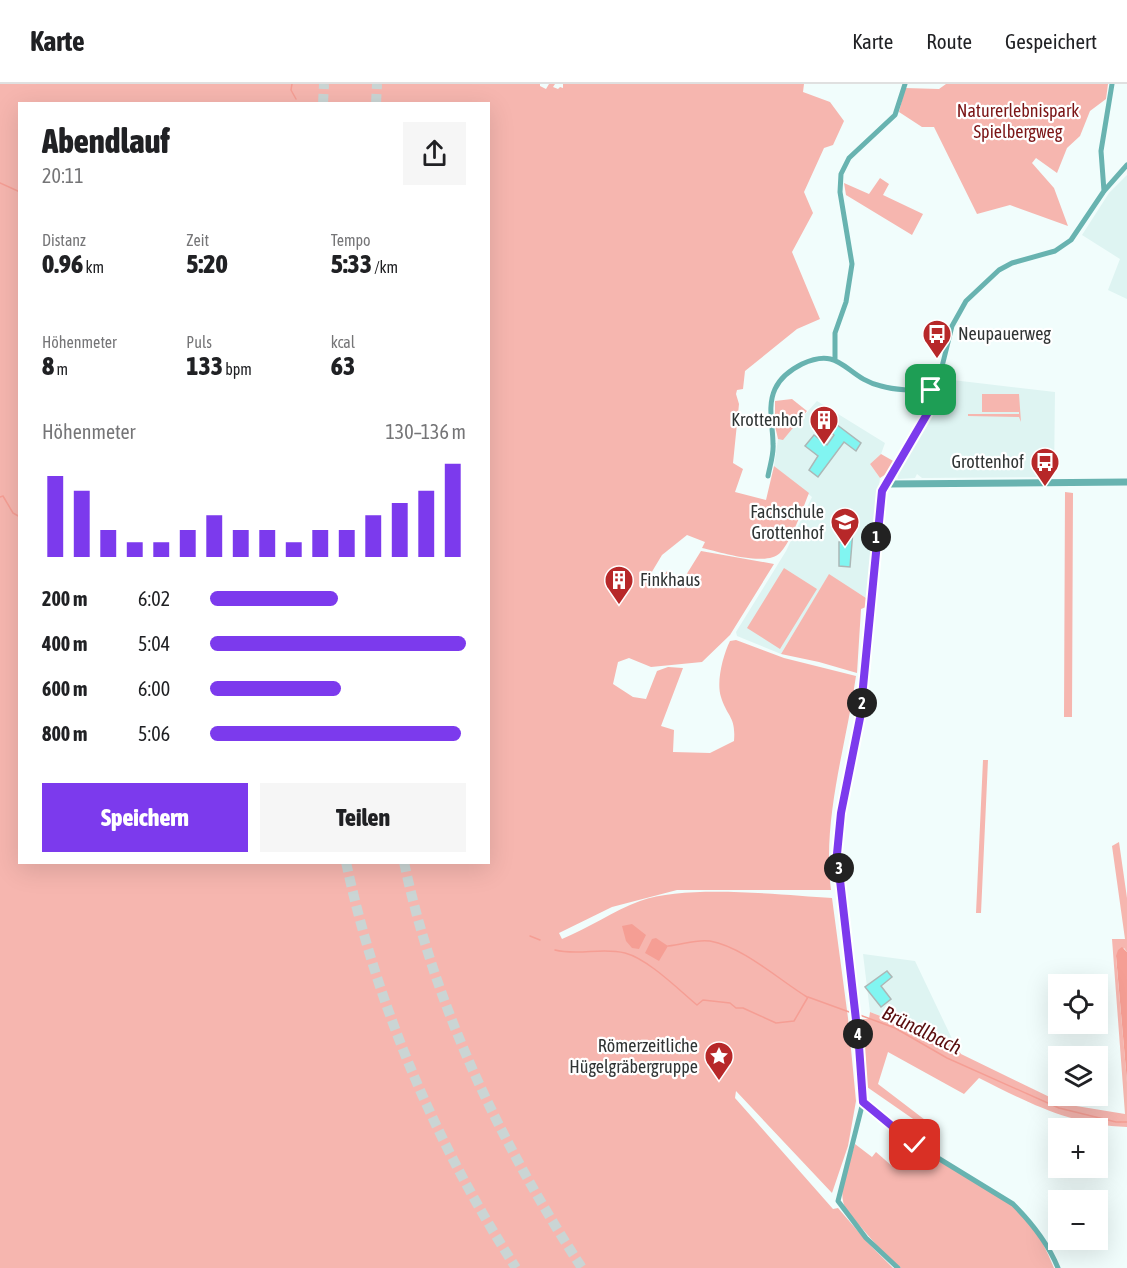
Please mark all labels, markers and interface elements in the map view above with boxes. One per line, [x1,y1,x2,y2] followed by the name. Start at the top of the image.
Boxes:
[30,25,85,57] text: Karte
[852,29,893,53] text: Karte
[926,29,972,53] text: Route
[1005,29,1097,53] text: Gespeichert
[957,100,1079,142] park label: Naturerlebnispark Spielbergweg
[42,122,170,160] text: Abendlauf
[403,122,466,185] button: share
[42,164,84,187] text: 20:11
[42,231,86,249] text: Distanz
[186,231,209,249] text: Zeit
[331,231,371,249] text: Tempo
[42,249,83,279] text: 0.96
[186,249,228,279] text: 5:20
[331,249,372,279] text: 5:33
[83,258,104,276] text: km
[372,258,398,276] text: /km
[921,318,953,360] bus stop icon: Neupauerweg
[958,323,1051,344] place label: Neupauerweg
[42,333,117,351] text: Höhenmeter
[186,333,212,351] text: Puls
[331,333,355,351] text: kcal
[42,351,54,381] text: 8
[186,351,223,381] text: 133
[331,351,355,381] text: 63
[54,360,68,378] text: m
[223,360,252,378] text: bpm
[905,364,956,415] pin
[914,373,947,406] icon: arrive
[808,404,840,446] building icon: Krottenhof
[731,409,803,430] place label: Krottenhof
[42,420,136,443] text: Höhenmeter
[385,420,466,443] text: 130–136 m
[1029,446,1061,488] bus stop icon: Grottenhof
[951,451,1024,472] place label: Grottenhof
[750,501,824,543] place label: Fachschule Grottenhof
[829,506,861,548] school or university icon: Fachschule Grottenhof
[861,522,891,552] pin: 1
[872,528,880,546] text: 1
[603,564,635,606] building icon: Finkhaus
[640,569,700,590] place label: Finkhaus
[42,587,87,610] text: 200 m
[138,587,170,610] text: 6:02
[42,632,87,655] text: 400 m
[138,632,170,655] text: 5:04
[42,677,87,700] text: 600 m
[138,677,170,700] text: 6:00
[847,688,877,718] pin: 2
[858,694,866,712] text: 2
[42,722,87,745] text: 800 m
[138,722,170,745] text: 5:06
[42,783,248,852] button: Speichern
[260,783,466,852] button: Teilen
[824,853,854,883] pin: 3
[835,859,843,877] text: 3
[1048,974,1108,1250] map controls
[1048,974,1108,1034] button: locate
[879,1000,966,1059] water label: Bründlbach
[843,1019,873,1049] pin: 4
[854,1025,862,1043] text: 4
[569,1035,698,1077] place label: Römerzeitliche Hügelgräbergruppe
[703,1040,735,1082] place icon: Römerzeitliche Hügelgräbergruppe
[1048,1046,1108,1106] button: layers
[1048,1118,1108,1178] button: +
[889,1119,940,1170] pin
[898,1128,931,1161] icon: check
[1048,1190,1108,1250] button: −

